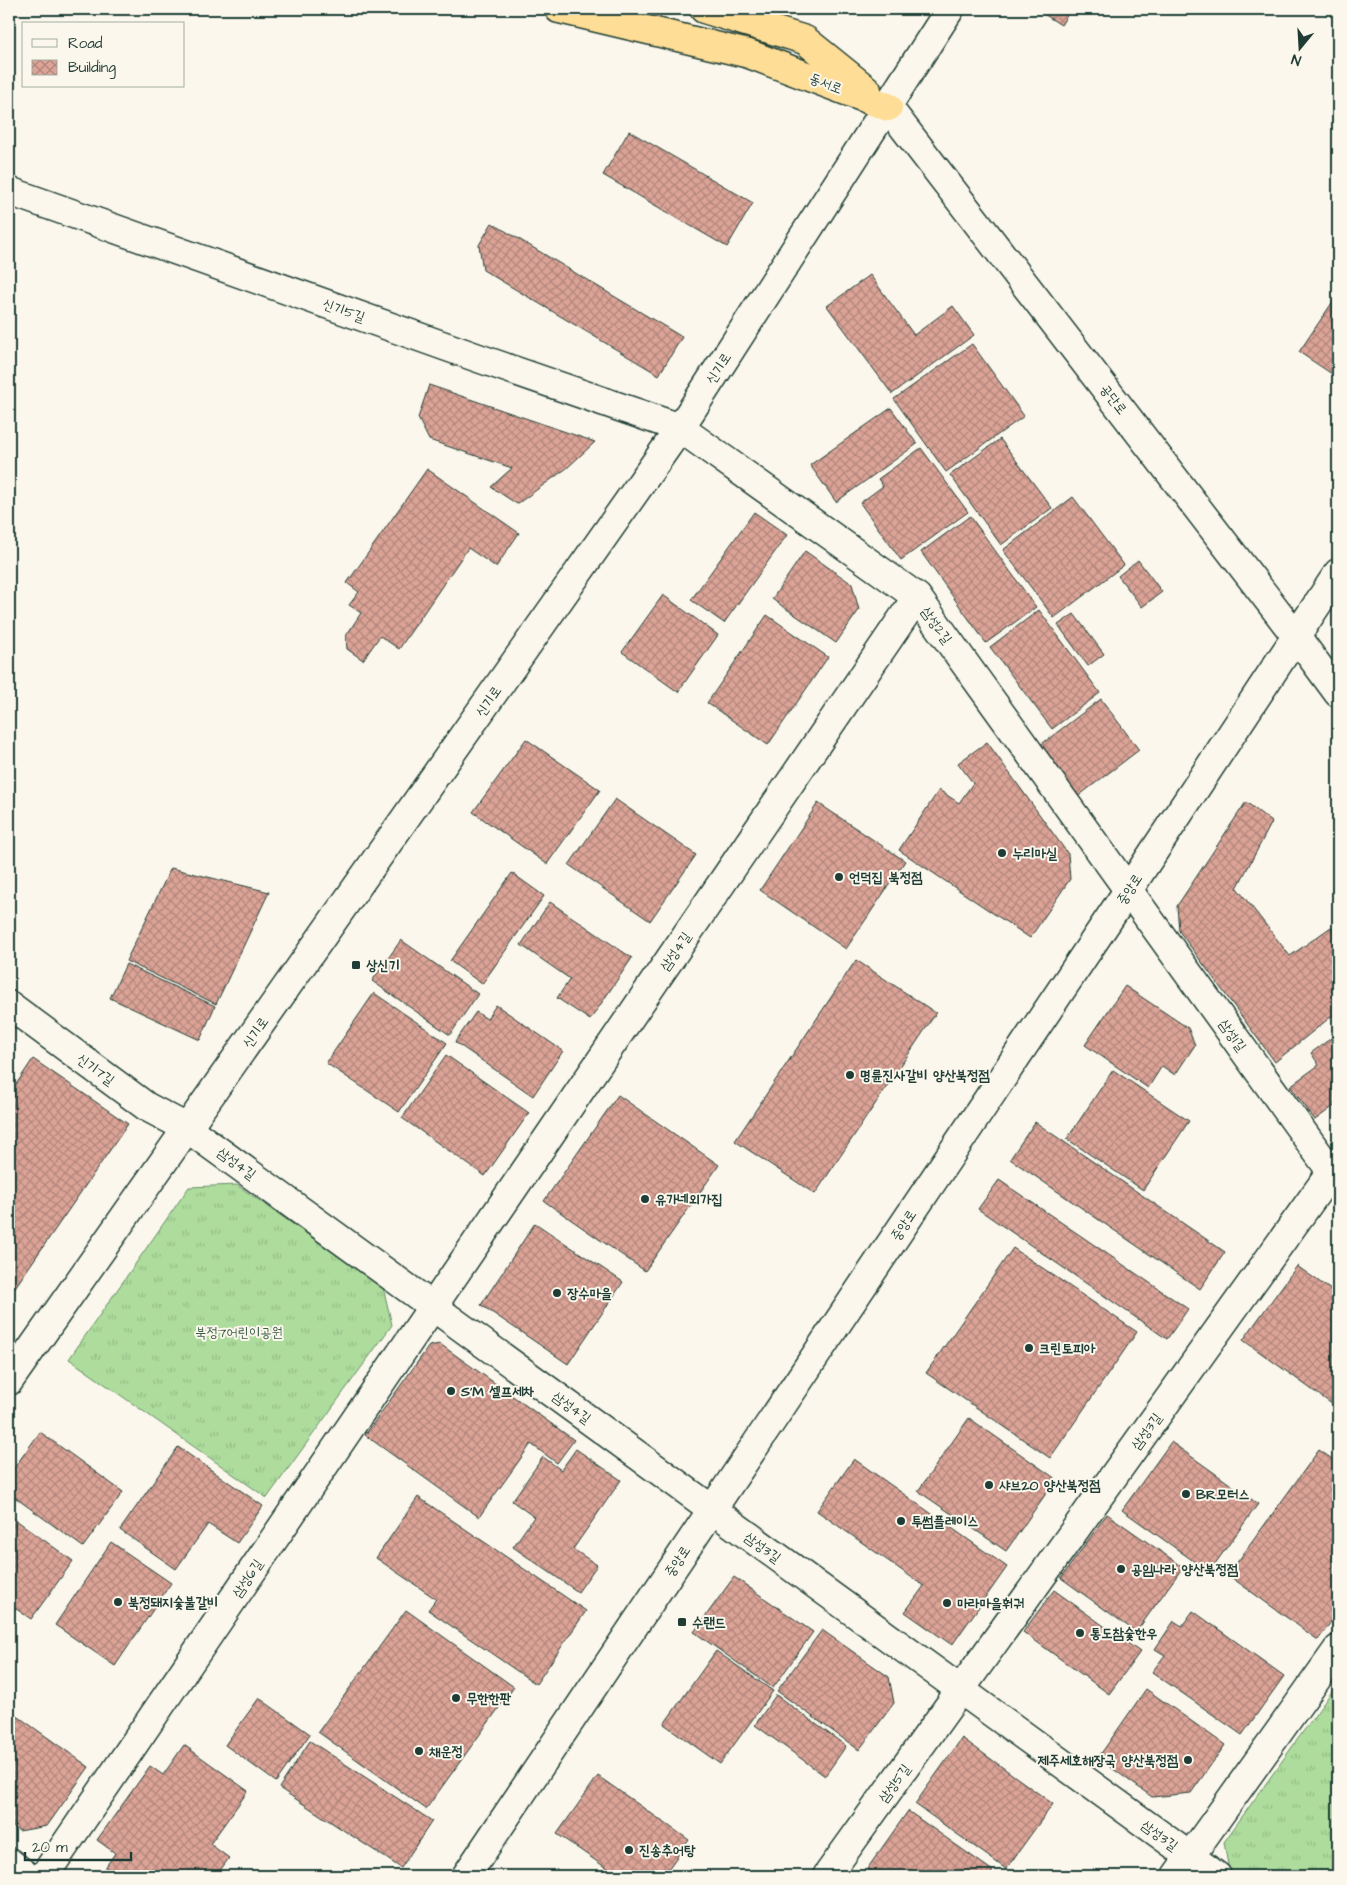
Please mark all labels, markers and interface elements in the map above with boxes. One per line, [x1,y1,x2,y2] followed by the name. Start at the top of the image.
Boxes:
[22,22,185,88] legend
[1274,22,1324,72] north arrow
[68,33,103,54] text: Road
[1289,48,1304,70] text: N
[68,57,116,79] text: Building
[806,69,845,99] street label: 동서로
[320,294,368,328] street label: 신기5길
[701,349,736,388] street label: 신기로
[1095,380,1131,419] street label: 공단로
[916,603,957,649] street label: 삼성2길
[471,682,507,721] street label: 신기로
[1012,844,1058,864] place label: 누리마실
[996,847,1008,859] marker: 누리마실
[849,868,923,888] place label: 언덕집 북정점
[1112,870,1148,909] street label: 중앙로
[833,871,845,883] marker: 언덕집 북정점
[655,927,697,975] street label: 삼성4길
[366,956,400,976] place label: 상신기
[350,959,362,971] marker: 상신기
[238,1013,274,1052] street label: 신기로
[1214,1015,1251,1056] street label: 삼성1길
[72,1049,119,1091] street label: 신기7길
[860,1066,990,1086] place label: 명륜진사갈비 양산북정점
[844,1069,856,1081] marker: 명륜진사갈비 양산북정점
[213,1143,260,1185] street label: 삼성4길
[655,1190,723,1210] place label: 유가네외가집
[639,1193,651,1205] marker: 유가네외가집
[886,1206,922,1245] street label: 중앙로
[567,1284,612,1304] place label: 장수마을
[551,1287,563,1299] marker: 장수마을
[195,1323,283,1343] park label: 북정7어린이공원
[1039,1339,1096,1359] place label: 크린토피아
[1023,1342,1035,1354] marker: 크린토피아
[460,1382,535,1402] place label: S'M 셀프세차
[445,1385,457,1397] marker: S'M 셀프세차
[548,1387,595,1429] street label: 삼성4길
[1127,1409,1167,1454] street label: 삼성3길
[999,1476,1101,1496] place label: 샤브20 양산북정점
[983,1479,995,1491] marker: 샤브20 양산북정점
[1196,1485,1250,1505] place label: BR모터스
[1180,1488,1192,1500] marker: BR모터스
[911,1512,979,1532] place label: 투썸플레이스
[895,1515,907,1527] marker: 투썸플레이스
[740,1528,785,1568] street label: 삼성3길
[660,1542,696,1581] street label: 중앙로
[228,1555,268,1602] street label: 삼성6길
[1131,1560,1239,1580] place label: 공임나라 양산북정점
[1115,1563,1127,1575] marker: 공임나라 양산북정점
[128,1593,218,1613] place label: 북정돼지숯불갈비
[957,1594,1025,1614] place label: 마라마을훠궈
[112,1596,124,1608] marker: 북정돼지숯불갈비
[941,1597,953,1609] marker: 마라마을훠궈
[692,1613,726,1633] place label: 수랜드
[676,1616,688,1628] marker: 수랜드
[1090,1624,1158,1644] place label: 통도참숯한우
[1074,1627,1086,1639] marker: 통도참숯한우
[466,1689,512,1709] place label: 무한한판
[450,1692,462,1704] marker: 무한한판
[428,1742,463,1762] place label: 채운정
[413,1745,425,1757] marker: 채운정
[1037,1751,1179,1771] place label: 제주세호해장국 양산북정점
[1182,1754,1194,1766] marker: 제주세호해장국 양산북정점
[874,1759,916,1807] street label: 삼성5길
[1137,1816,1182,1856] street label: 삼성3길
[25,1830,131,1862] scale bar
[32,1837,68,1858] text: 20 m
[639,1841,696,1861] place label: 진송추어탕
[623,1844,635,1856] marker: 진송추어탕

